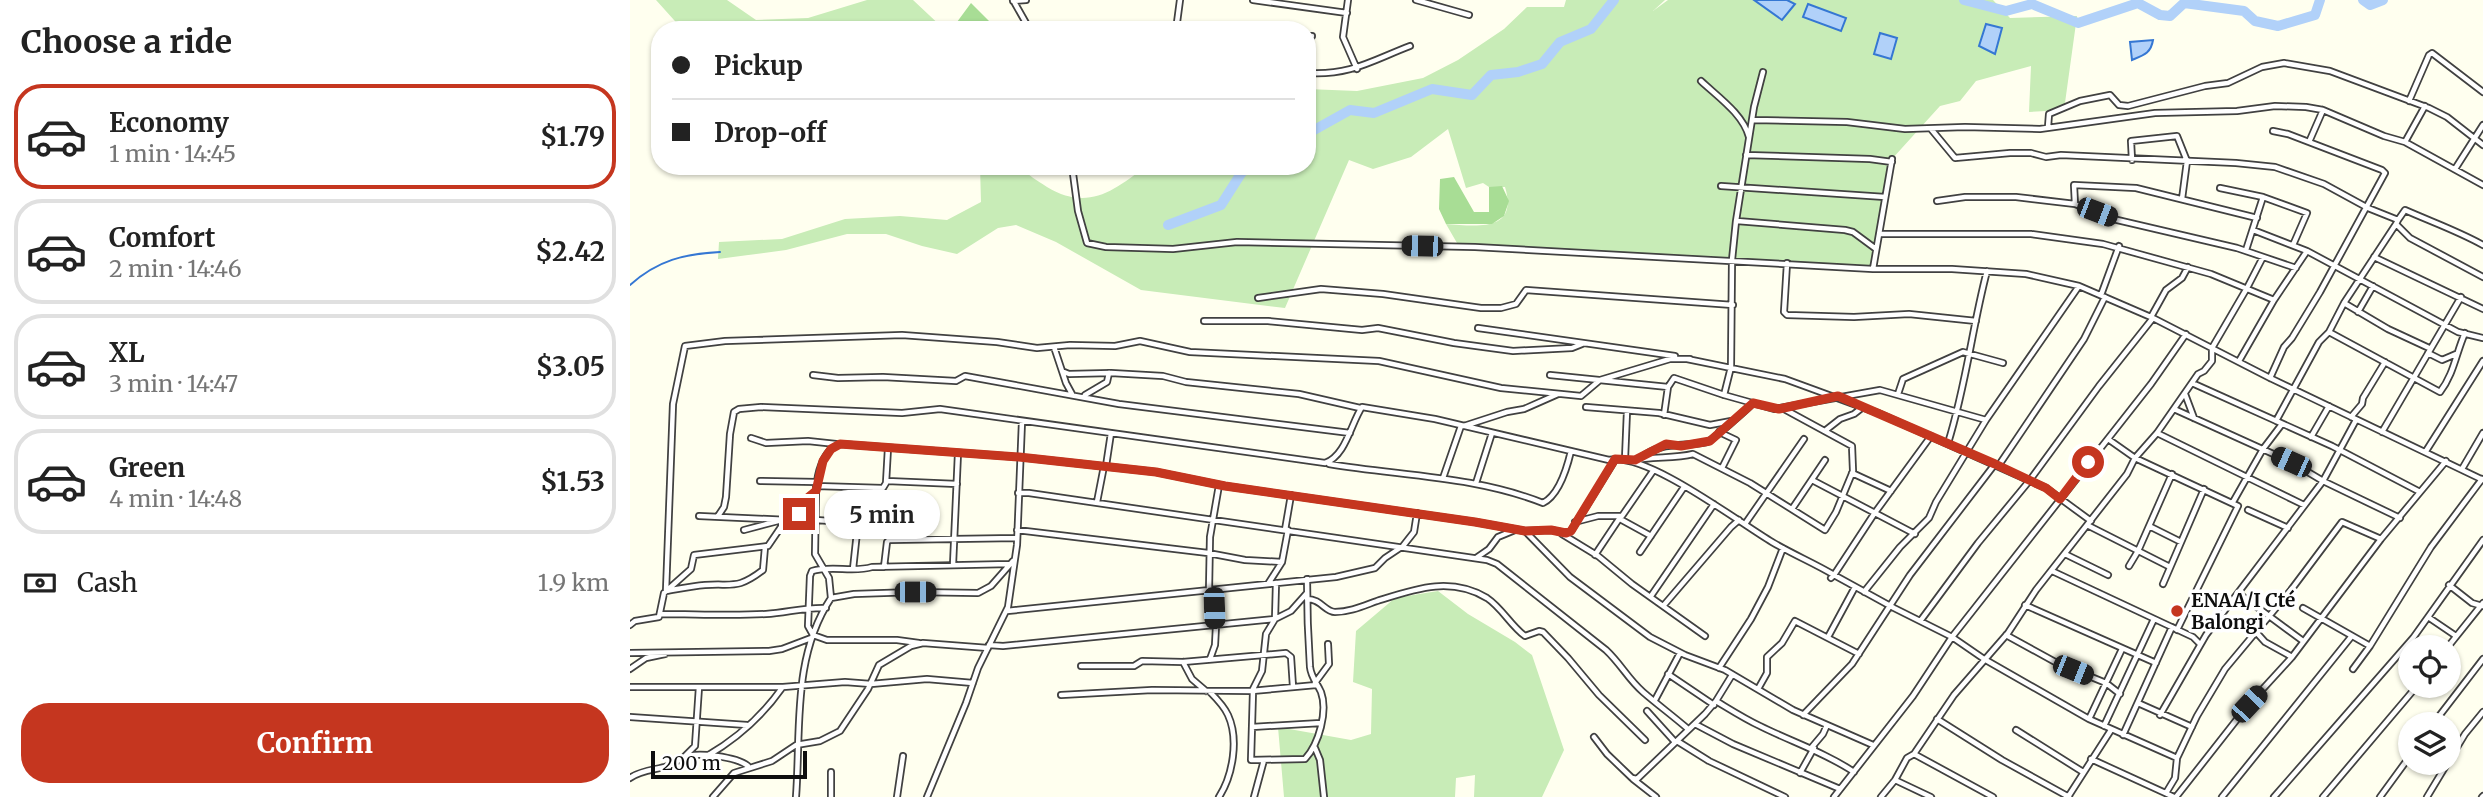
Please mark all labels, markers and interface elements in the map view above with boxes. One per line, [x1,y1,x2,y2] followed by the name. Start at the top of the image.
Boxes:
[21,22,232,62] text: Choose a ride
[714,49,803,82] text: Pickup
[25,105,88,168] icon: car
[109,106,229,139] text: Economy
[714,116,827,149] text: Drop-off
[540,120,605,153] text: $1.79
[109,139,236,168] text: 1 min · 14:45
[2074,195,2121,229] car
[25,220,88,283] icon: car
[109,221,215,254] text: Comfort
[535,235,605,268] text: $2.42
[1401,235,1444,257] car
[109,254,242,283] text: 2 min · 14:46
[25,335,88,398] icon: car
[109,336,145,369] text: XL
[536,350,605,383] text: $3.05
[109,369,238,398] text: 3 min · 14:47
[2268,444,2315,480] car
[2072,446,2104,478] route start
[25,450,88,513] icon: car
[109,451,185,484] text: Green
[540,465,605,498] text: $1.53
[109,484,242,513] text: 4 min · 14:48
[824,490,939,538] callout: 5 min
[783,498,815,530] route end
[849,500,915,529] text: 5 min
[21,564,59,602] icon: cash
[77,566,138,599] text: Cash
[538,568,609,597] text: 1.9 km
[895,582,937,603] car
[1203,587,1226,629] car
[2191,588,2295,634] place label: ENAA/I Cté Balongi
[2169,603,2185,619] marker: ENAA/I Cté Balongi
[2398,635,2461,775] map controls
[2398,635,2461,698] button: locate
[2050,652,2097,688] car
[2227,681,2272,727] car
[21,703,609,783] button: Confirm
[2398,712,2461,775] button: layers
[651,748,807,780] scale bar
[662,751,721,775] text: 200 m

